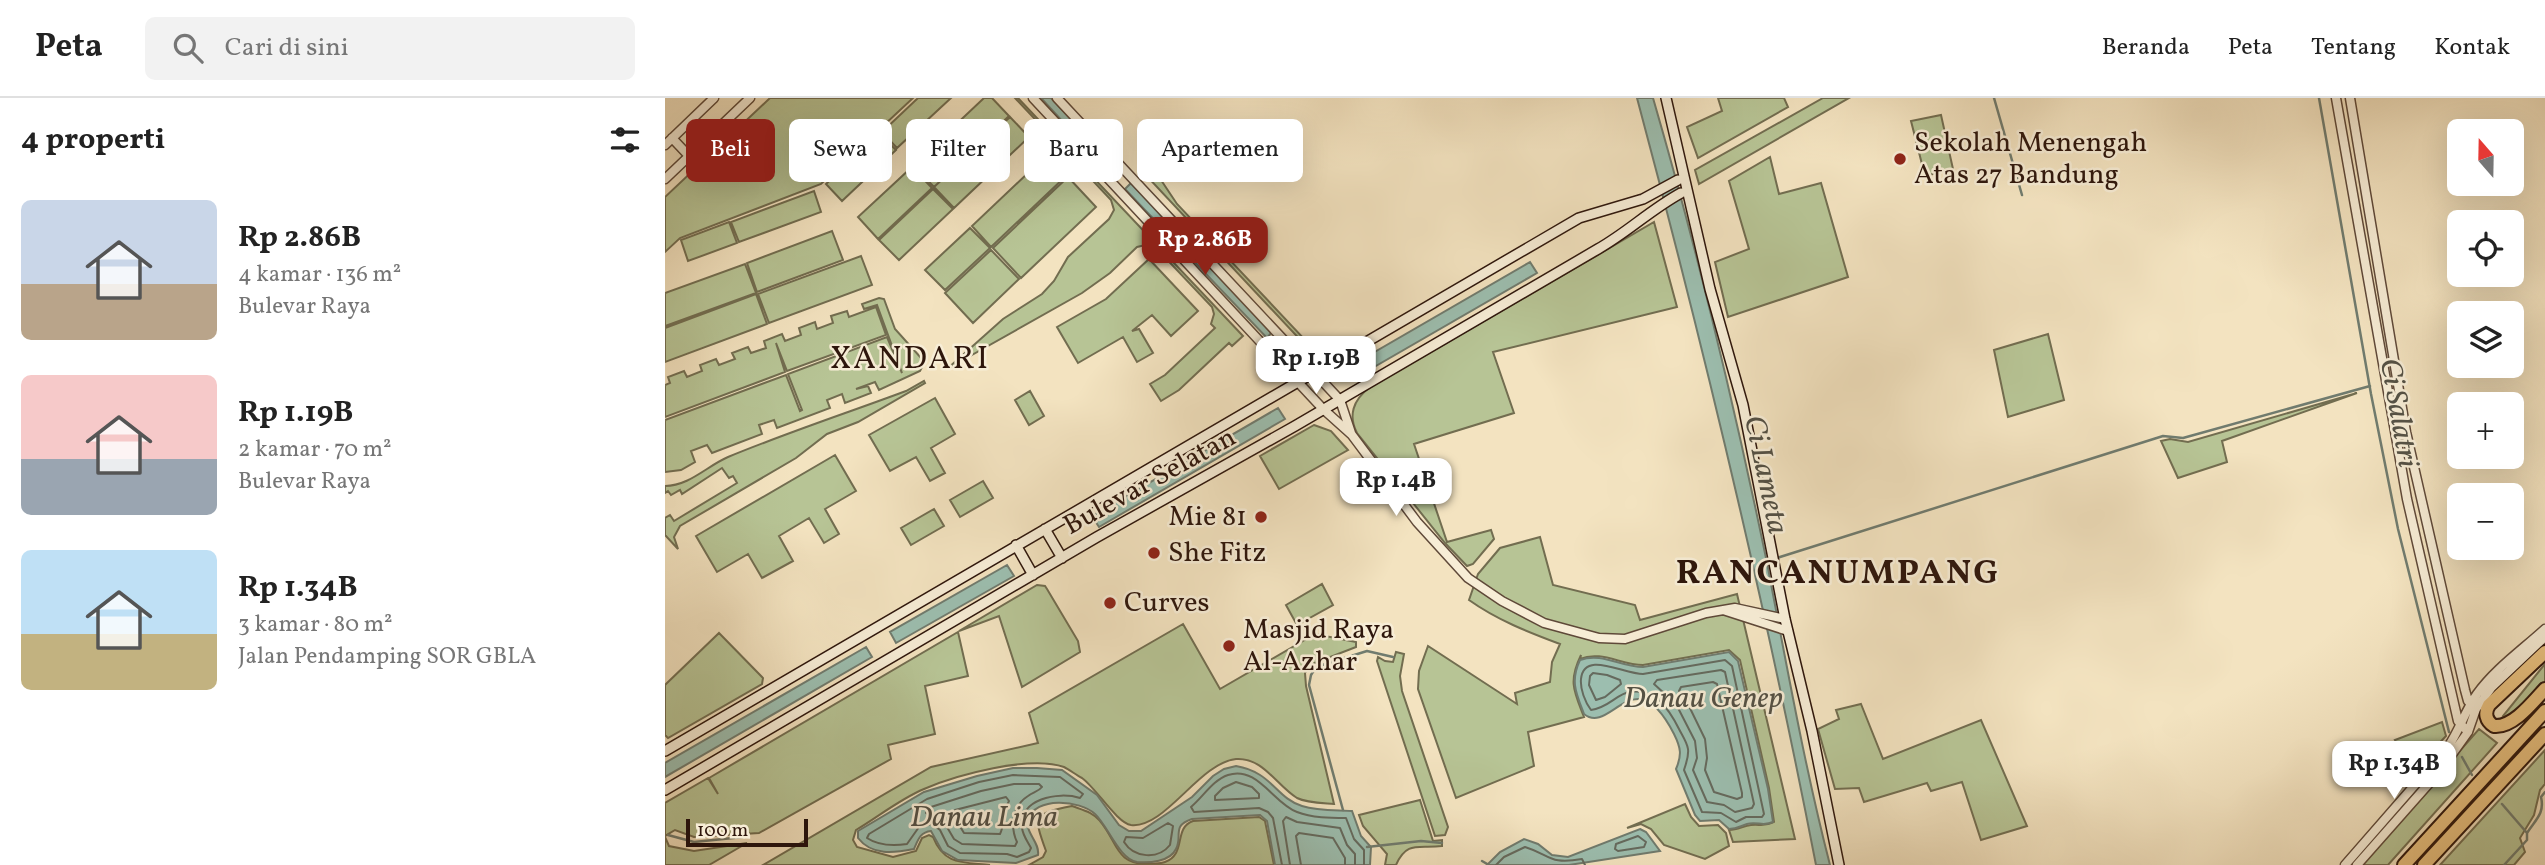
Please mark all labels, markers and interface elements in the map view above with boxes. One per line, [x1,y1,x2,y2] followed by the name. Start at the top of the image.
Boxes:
[145,17,635,80] search box
[35,25,103,71] text: Peta
[169,29,207,67] icon: search
[225,30,349,66] text: Cari di sini
[2102,31,2190,65] text: Beranda
[2228,31,2273,65] text: Peta
[2311,31,2396,65] text: Tentang
[2434,31,2510,65] text: Kontak
[21,119,165,161] text: 4 properti
[686,119,775,182] chip: Beli
[789,119,892,182] chip: Sewa
[906,119,1010,182] chip: Filter
[1024,119,1123,182] chip: Baru
[1137,119,1303,182] chip: Apartemen
[2447,119,2523,196] north arrow
[2447,119,2524,560] map controls
[606,121,644,159] icon: filters
[1914,124,2147,195] place label: Sekolah Menengah Atas 27 Bandung
[1892,151,1908,167] marker: Sekolah Menengah Atas 27 Bandung
[2447,210,2524,287] button: locate
[238,217,361,259] text: Rp 2.86B
[1133,218,1277,277] pin: Rp 2.86B
[1158,224,1252,256] text: Rp 2.86B
[77,228,161,312] icon: home
[238,259,401,291] text: 4 kamar · 136 m²
[238,291,371,323] text: Bulevar Raya
[2447,301,2524,378] button: layers
[1244,336,1388,396] pin: Rp 1.19B
[830,338,990,382] district label: XANDARI
[1272,343,1360,375] text: Rp 1.19B
[2368,355,2428,471] water label: Ci Salatri
[238,392,353,434] text: Rp 1.19B
[2447,392,2524,469] button: +
[77,403,161,487] icon: home
[1732,412,1798,538] water label: Ci Lameta
[1057,418,1243,546] street label: Bulevar Selatan
[238,434,392,466] text: 2 kamar · 70 m²
[1331,458,1461,518] pin: Rp 1.4B
[1356,465,1436,497] text: Rp 1.4B
[238,466,371,498] text: Bulevar Raya
[2447,483,2524,560] button: −
[1169,498,1247,537] place label: Mie 81
[1253,509,1269,525] marker: Mie 81
[1168,534,1266,573] place label: She Fitz
[1146,545,1162,561] marker: She Fitz
[1676,550,2000,598] district label: RANCANUMPANG
[238,567,358,609] text: Rp 1.34B
[77,578,161,662] icon: home
[1124,584,1210,623] place label: Curves
[1102,595,1118,611] marker: Curves
[238,609,393,641] text: 3 kamar · 80 m²
[1243,611,1394,682] place label: Masjid Raya Al-Azhar
[1221,638,1237,654] marker: Masjid Raya Al-Azhar
[238,641,536,673] text: Jalan Pendamping SOR GBLA
[1624,678,1782,720] water label: Danau Genep
[2322,742,2466,801] pin: Rp 1.34B
[2348,748,2440,780] text: Rp 1.34B
[910,797,1058,839] water label: Danau Lima
[686,816,809,848] scale bar
[697,818,748,844] text: 100 m

